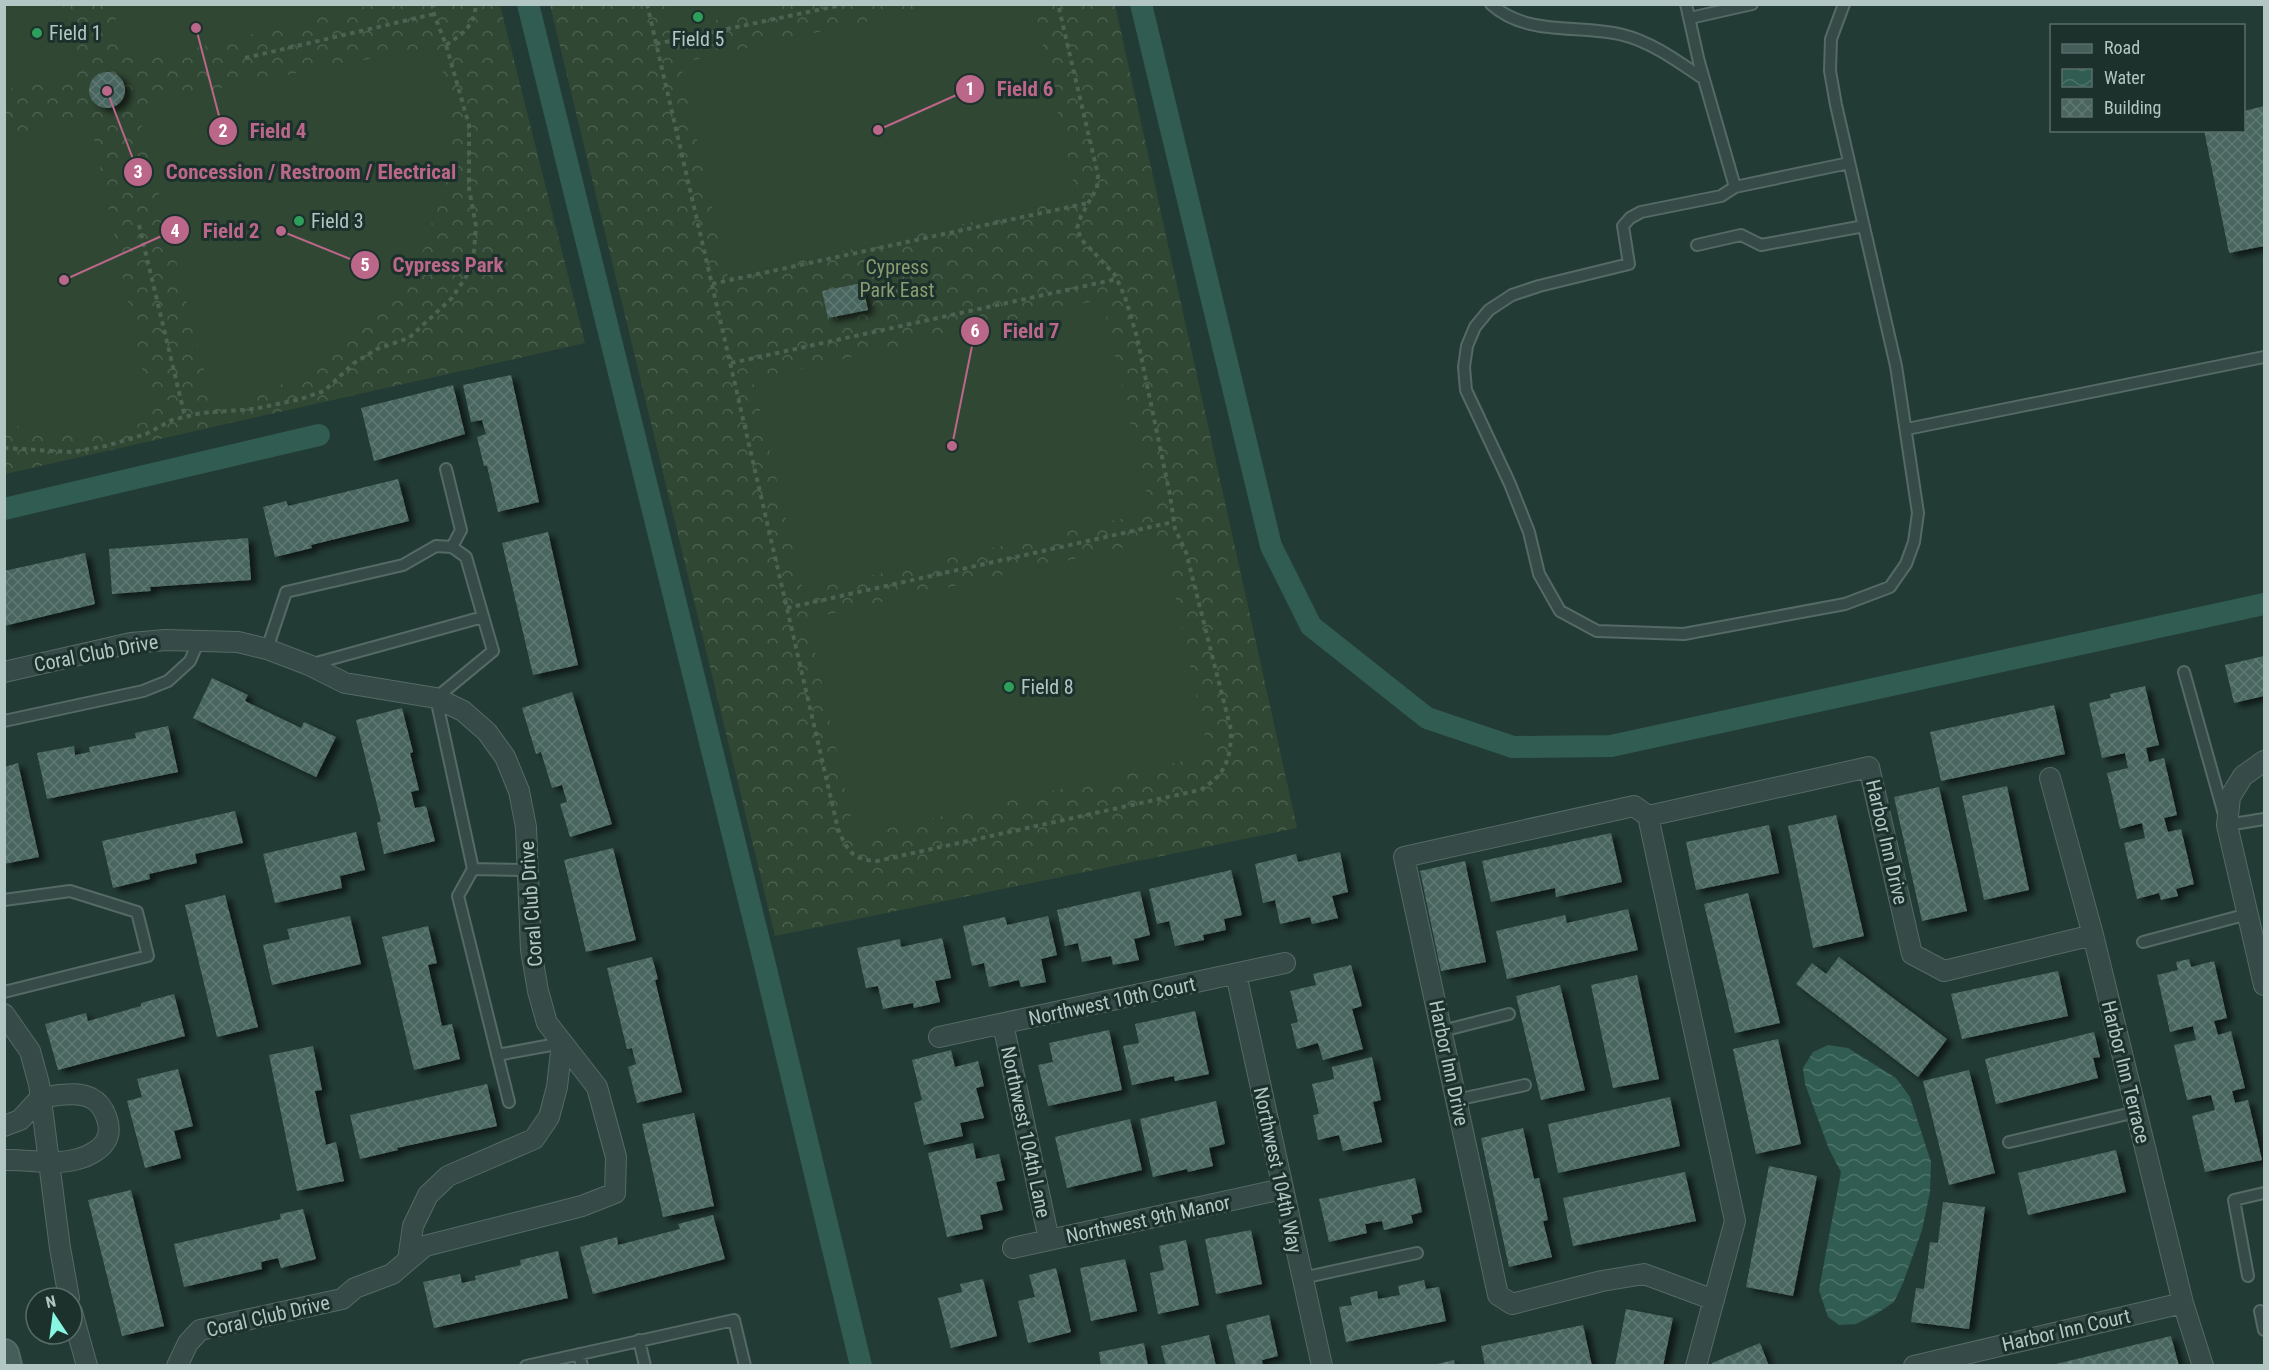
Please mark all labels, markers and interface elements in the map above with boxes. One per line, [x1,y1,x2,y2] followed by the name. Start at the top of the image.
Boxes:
[691,10,705,24] marker: Field 5
[49,21,102,45] place label: Field 1
[2050,24,2245,132] legend
[30,26,44,40] marker: Field 1
[672,27,724,51] place label: Field 5
[2104,37,2140,58] text: Road
[2104,67,2146,88] text: Water
[955,69,1066,108] callout: Field 6
[997,77,1053,101] text: Field 6
[965,78,975,99] text: 1
[2104,97,2161,118] text: Building
[208,111,318,150] callout: Field 4
[250,119,306,143] text: Field 4
[218,120,228,141] text: 2
[123,152,468,191] callout: Concession / Restroom / Electrical
[166,160,456,184] text: Concession / Restroom / Electrical
[133,161,143,182] text: 3
[311,209,364,233] place label: Field 3
[160,211,271,250] callout: Field 2
[292,214,306,228] marker: Field 3
[203,219,259,243] text: Field 2
[170,220,180,241] text: 4
[350,245,515,284] callout: Cypress Park
[392,253,505,277] text: Cypress Park
[360,254,370,275] text: 5
[860,255,934,302] park label: Cypress Park East
[960,311,1071,350] callout: Field 7
[1003,319,1059,343] text: Field 7
[970,320,980,341] text: 6
[32,629,160,677] street label: Coral Club Drive
[1021,675,1074,699] place label: Field 8
[1002,680,1016,694] marker: Field 8
[1861,777,1913,907] street label: Harbor Inn Drive
[515,840,547,968] street label: Coral Club Drive
[1026,972,1198,1030] street label: Northwest 10th Court
[1424,998,1474,1128] street label: Harbor Inn Drive
[2097,998,2155,1146] street label: Harbor Inn Terrace
[996,1044,1056,1220] street label: Northwest 104th Lane
[1249,1085,1307,1255] street label: Northwest 104th Way
[1064,1190,1232,1248] street label: Northwest 9th Manor
[24,1286,84,1346] north arrow
[204,1290,332,1342] street label: Coral Club Drive
[44,1292,58,1312] text: N
[1999,1304,2133,1356] street label: Harbor Inn Court

